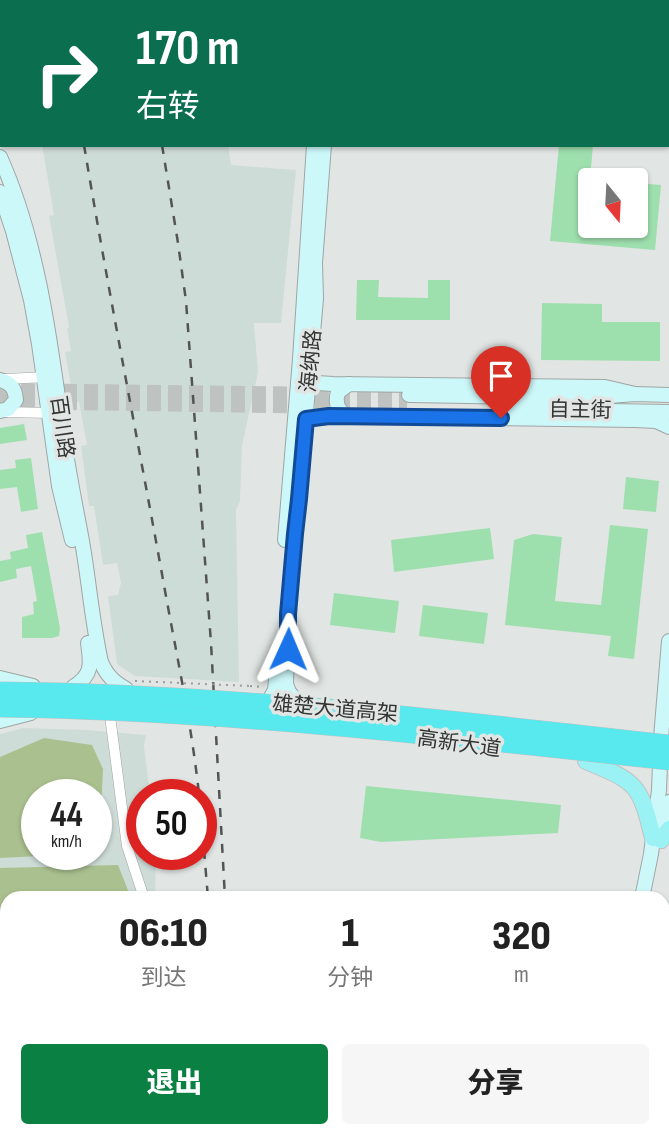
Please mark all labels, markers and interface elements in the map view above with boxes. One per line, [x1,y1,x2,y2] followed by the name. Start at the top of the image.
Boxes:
[136,20,240,79] text: 170 m
[21,28,112,119] icon: right
[136,88,200,127] text: 右转
[578,168,648,238] north arrow
[578,168,648,238] map controls
[296,329,326,393] street label: 海纳路
[471,346,531,418] pin
[482,357,520,395] icon: arrive
[45,394,79,460] street label: 百川路
[548,397,612,423] street label: 自主街
[251,612,325,686] position arrow
[271,691,399,727] street label: 雄楚大道高架
[416,726,502,762] street label: 高新大道
[126,779,217,870] speed limit sign: 50
[50,794,83,837] text: 44
[51,831,82,852] text: km/h
[119,908,208,959] text: 06:10
[341,908,359,959] text: 1
[492,911,551,962] text: 320
[514,961,529,989] text: m
[141,964,187,992] text: 到达
[327,964,373,992] text: 分钟
[21,1044,328,1124] button: 退出
[342,1044,649,1124] button: 分享

